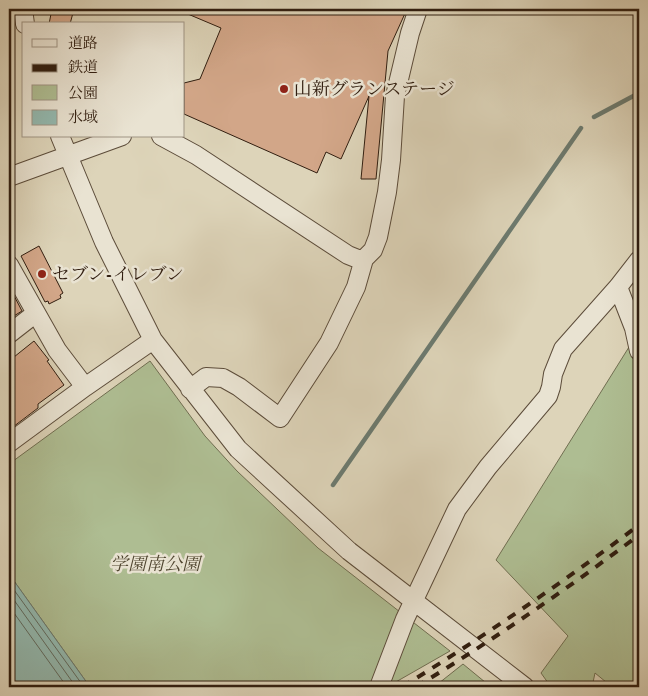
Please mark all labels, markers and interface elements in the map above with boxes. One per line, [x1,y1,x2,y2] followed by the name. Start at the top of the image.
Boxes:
[22,22,185,138] legend
[68,34,98,53] text: 道路
[68,58,98,77] text: 鉄道
[294,79,455,101] place label: 山新グランステージ
[278,83,290,95] marker: 山新グランステージ
[68,84,98,103] text: 公園
[68,108,98,127] text: 水域
[52,264,184,286] place label: セブン-イレブン
[36,268,48,280] marker: セブン-イレブン
[110,554,203,576] park label: 学園南公園

